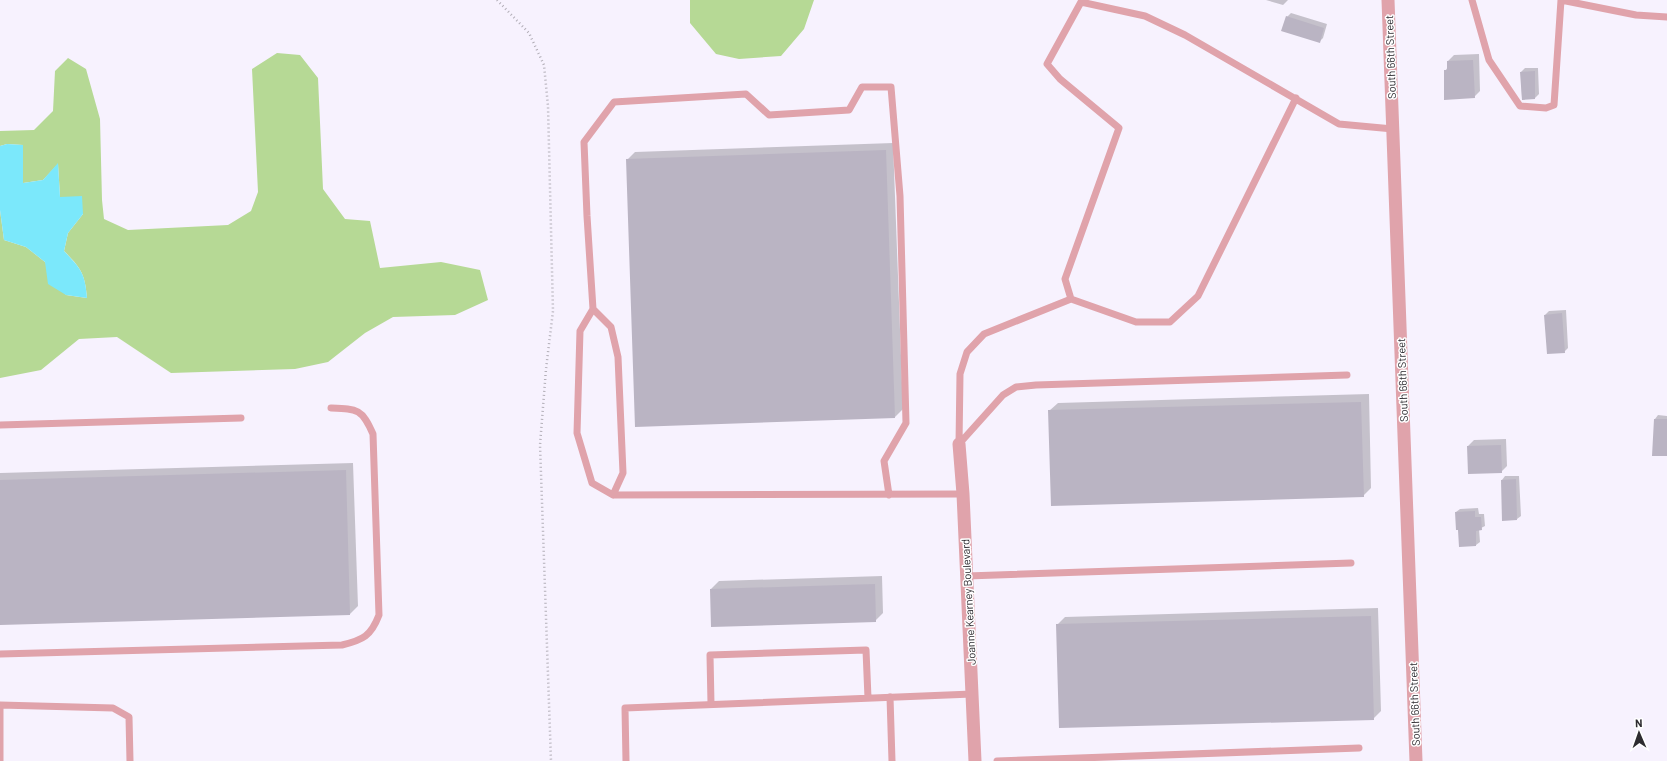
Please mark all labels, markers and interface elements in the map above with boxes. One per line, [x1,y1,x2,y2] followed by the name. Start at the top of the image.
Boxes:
[1382,15,1398,99] street label: South 66th Street
[1394,338,1410,422] street label: South 66th Street
[958,539,978,665] street label: Joanne Kearney Boulevard
[1406,662,1422,746] street label: South 66th Street
[1619,713,1659,753] north arrow
[1635,716,1643,729] text: N

